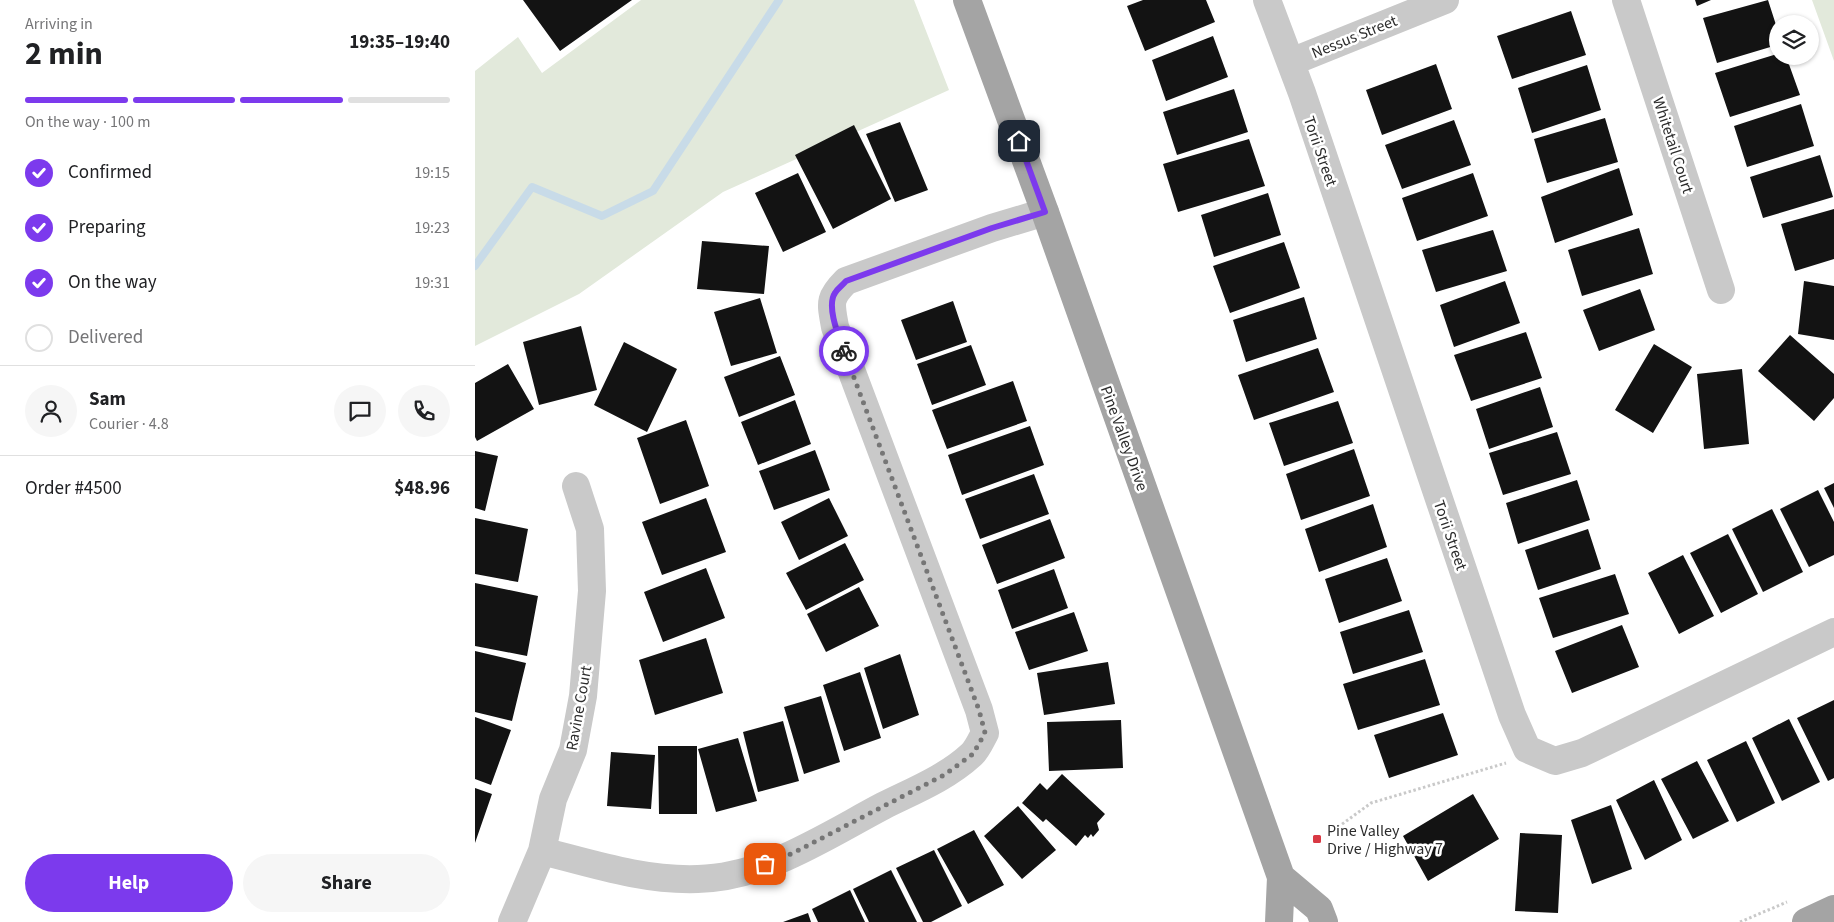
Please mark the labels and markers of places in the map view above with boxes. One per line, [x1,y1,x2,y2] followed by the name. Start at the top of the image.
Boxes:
[998,120,1040,162] pin
[1327,820,1443,860] place label: Pine Valley Drive / Highway 7
[1311,833,1323,845] marker: Pine Valley Drive / Highway 7
[744,843,786,885] pin

